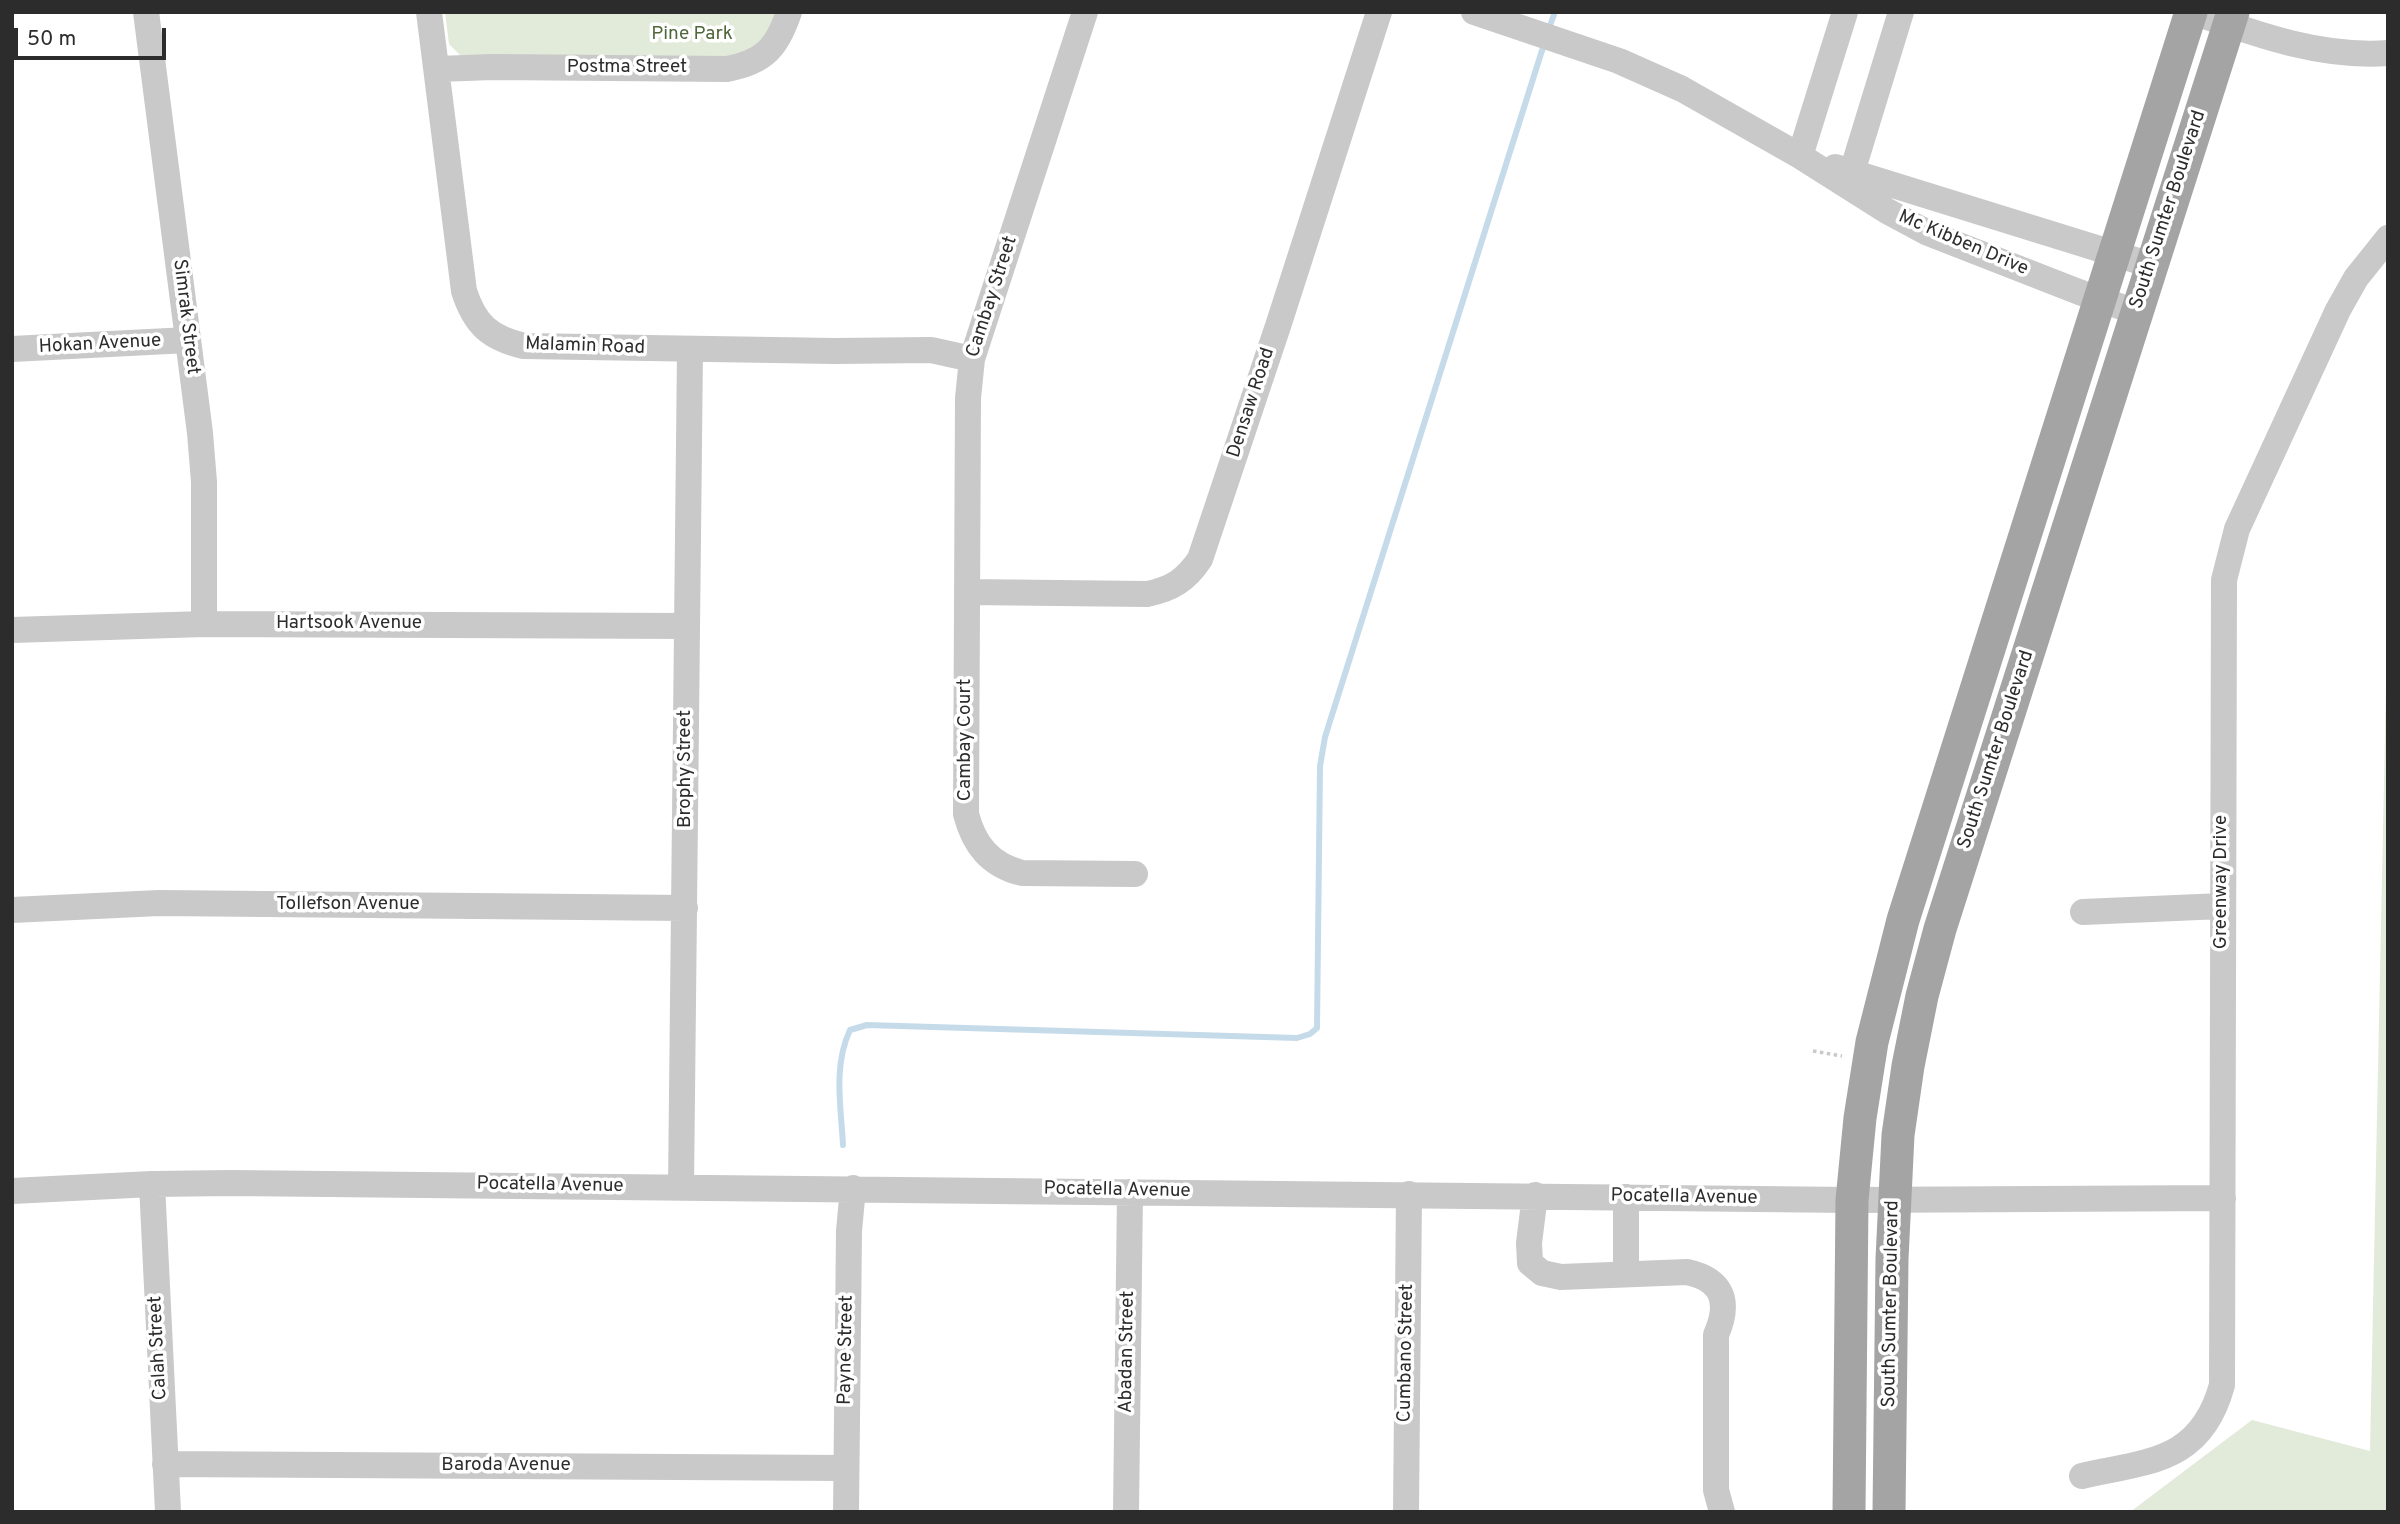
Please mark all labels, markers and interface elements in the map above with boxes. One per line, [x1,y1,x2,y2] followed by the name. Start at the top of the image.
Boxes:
[18,14,170,58] scale bar
[651,24,733,46] park label: Pine Park
[27,26,76,53] text: 50 m
[567,57,687,79] street label: Postma Street
[2126,108,2212,312] street label: South Sumter Boulevard
[1895,206,2031,282] street label: Mc Kibben Drive
[963,233,1023,361] street label: Cambay Street
[167,258,203,376] street label: Simrak Street
[38,330,162,360] street label: Hokan Avenue
[525,334,645,360] street label: Malamin Road
[1223,345,1281,461] street label: Densaw Road
[276,613,422,635] street label: Hartsook Avenue
[1954,648,2040,852] street label: South Sumter Boulevard
[955,679,977,801] street label: Cambay Court
[675,710,697,828] street label: Brophy Street
[2211,815,2233,949] street label: Greenway Drive
[276,894,420,916] street label: Tollefson Avenue
[476,1173,624,1199] street label: Pocatella Avenue
[1043,1178,1191,1204] street label: Pocatella Avenue
[1610,1185,1758,1211] street label: Pocatella Avenue
[1879,1200,1905,1408] street label: South Sumter Boulevard
[1394,1283,1420,1423] street label: Cumbano Street
[1116,1291,1140,1413] street label: Abadan Street
[145,1295,173,1401] street label: Calah Street
[835,1295,859,1405] street label: Payne Street
[441,1455,571,1477] street label: Baroda Avenue

